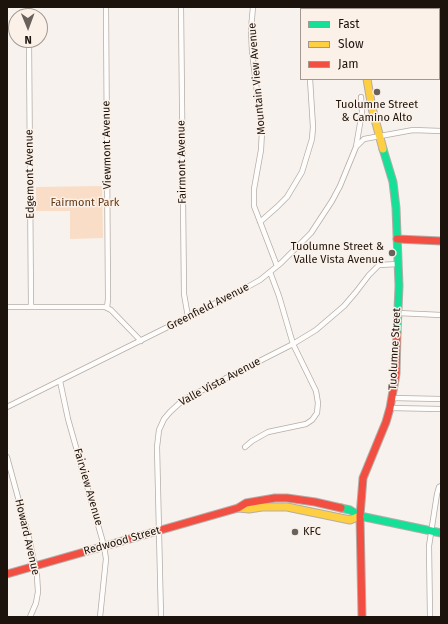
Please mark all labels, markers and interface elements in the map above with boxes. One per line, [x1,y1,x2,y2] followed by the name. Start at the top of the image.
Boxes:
[8,8,48,48] north arrow
[300,8,440,80] legend
[338,17,360,31] text: Fast
[246,22,268,136] street label: Mountain View Avenue
[24,33,32,46] text: N
[338,37,364,51] text: Slow
[338,57,358,71] text: Jam
[372,87,382,97] marker: Tuolumne Street & Camino Alto
[336,98,418,124] place label: Tuolumne Street & Camino Alto
[100,100,114,190] street label: Viewmont Avenue
[175,120,189,204] street label: Fairmont Avenue
[23,129,37,219] street label: Edgemont Avenue
[51,196,119,210] park label: Fairmont Park
[291,240,384,266] place label: Tuolumne Street & Valle Vista Avenue
[387,248,397,258] marker: Tuolumne Street & Valle Vista Avenue
[165,281,251,333] street label: Greenfield Avenue
[386,308,404,390] street label: Tuolumne Street
[177,355,263,409] street label: Valle Vista Avenue
[71,447,105,527] street label: Fairview Avenue
[12,498,42,576] street label: Howard Avenue
[82,524,162,558] street label: Redwood Street
[303,525,321,539] place label: KFC
[290,527,300,537] marker: KFC

